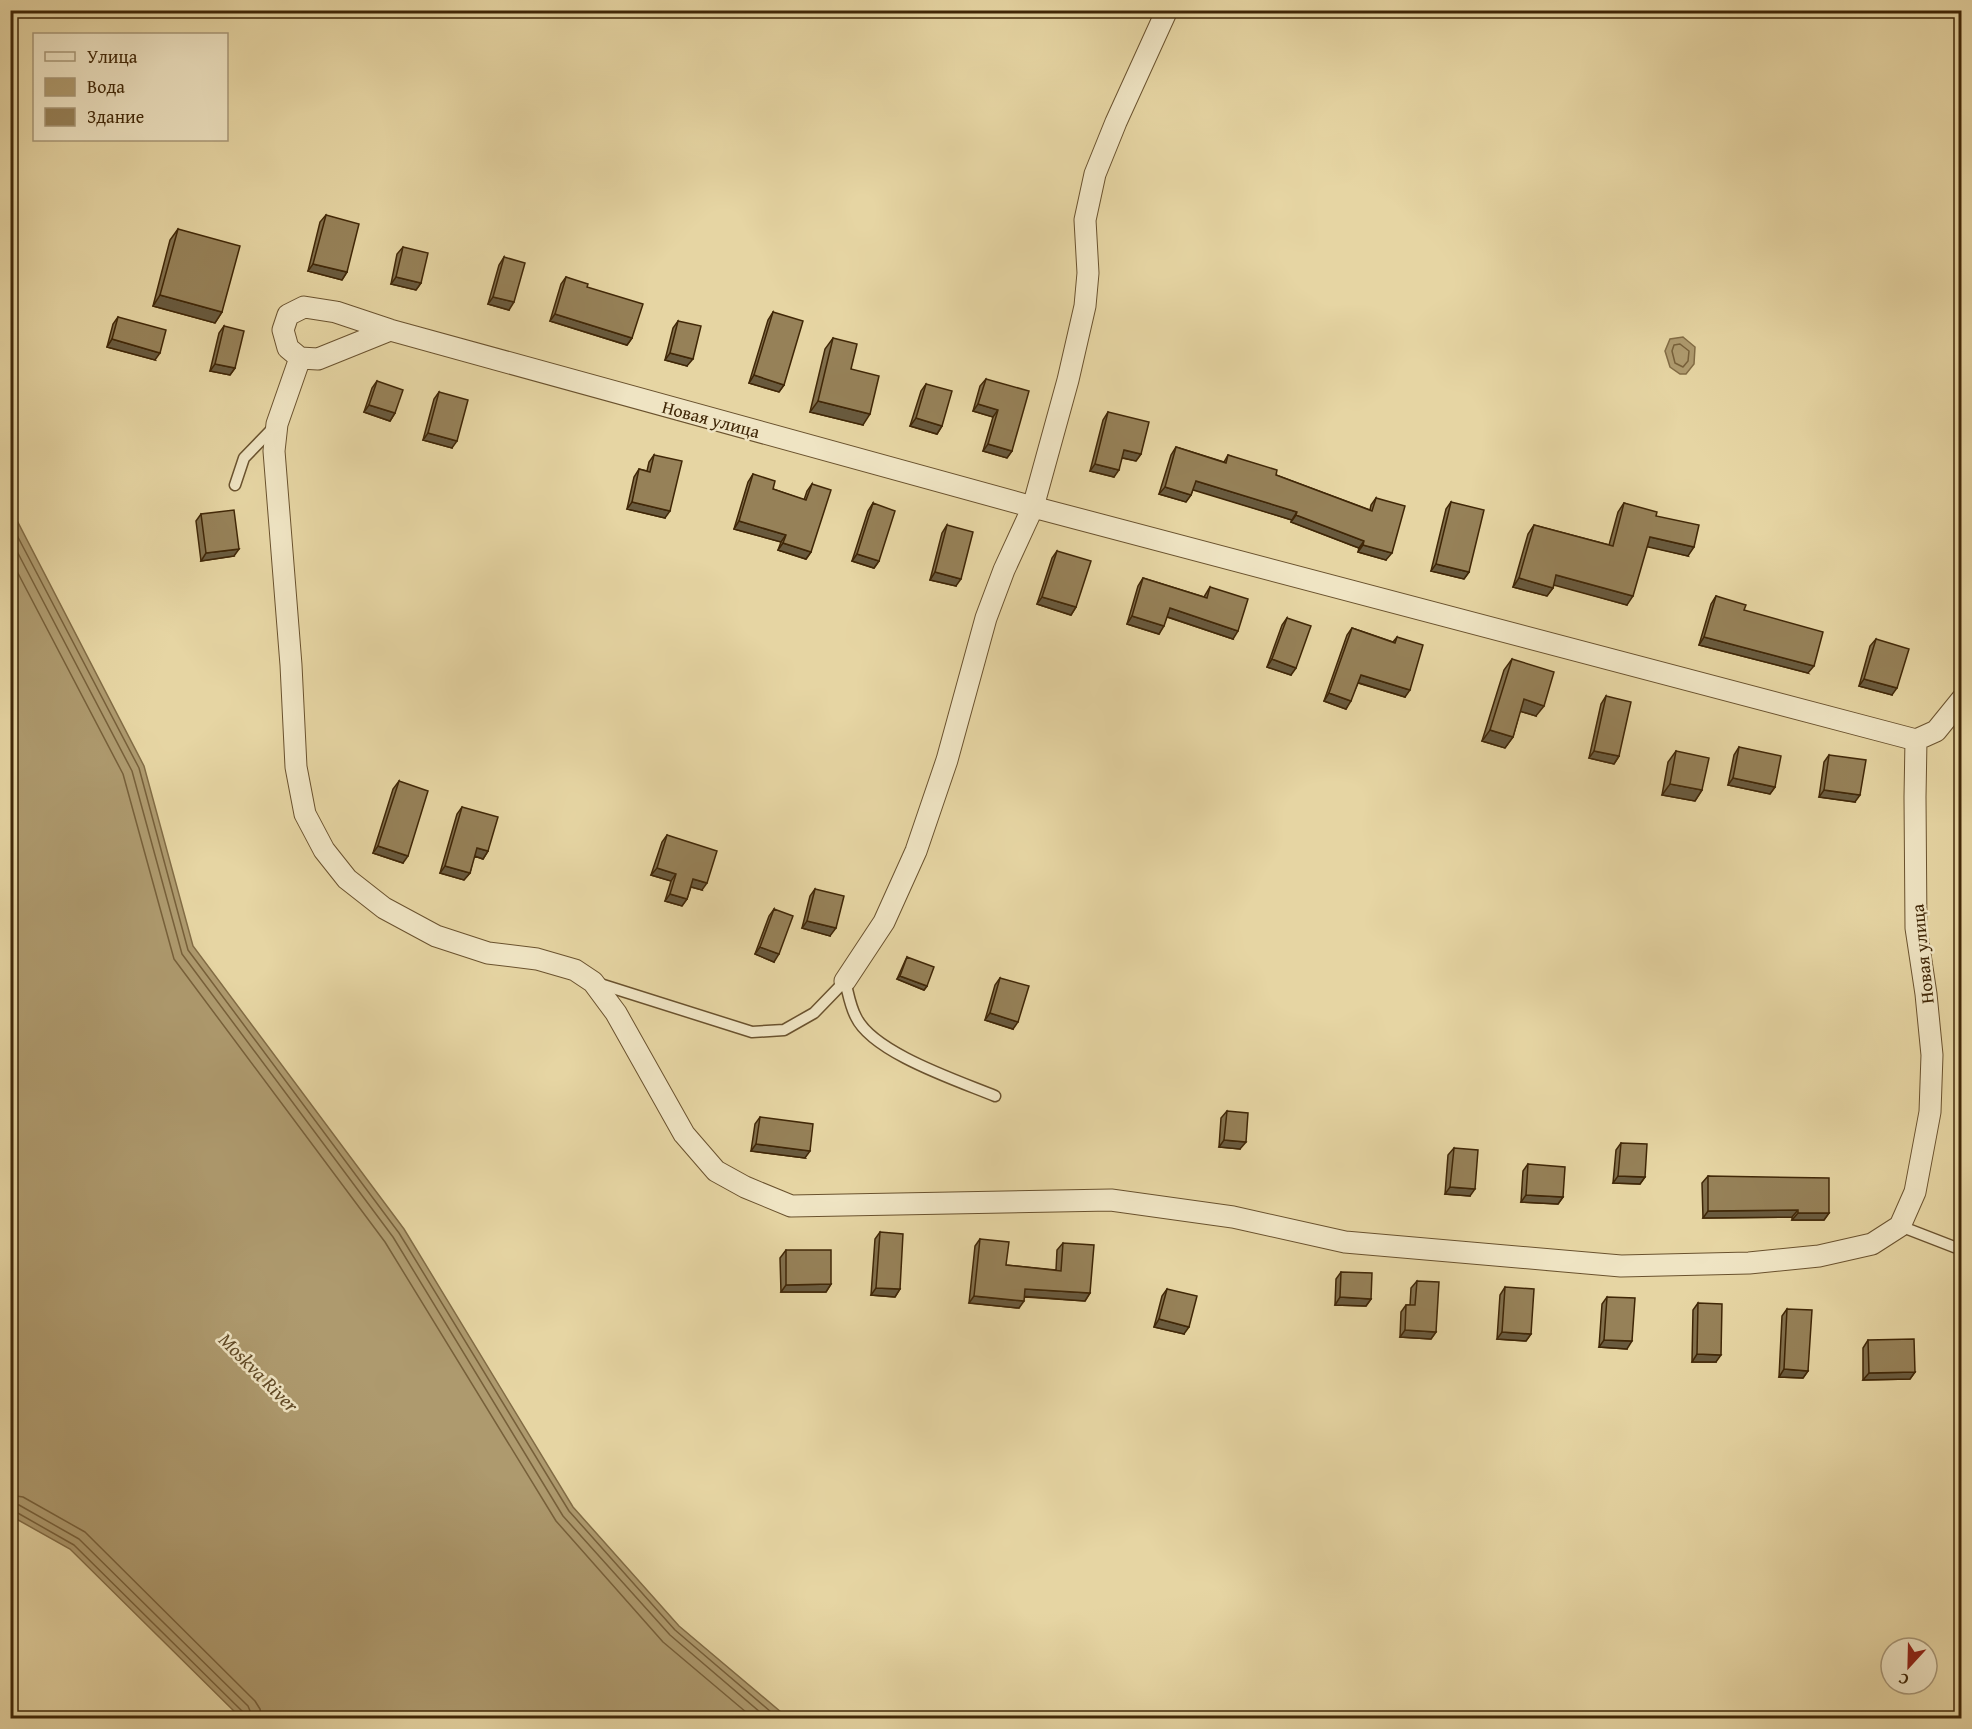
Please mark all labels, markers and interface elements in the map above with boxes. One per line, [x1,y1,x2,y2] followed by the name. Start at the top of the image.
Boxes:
[33,33,228,141] legend
[87,43,138,70] text: Улица
[87,73,125,100] text: Вода
[87,103,144,130] text: Здание
[659,393,763,445] street label: Новая улица
[1903,902,1941,1005] street label: Новая улица
[213,1326,306,1419] water label: Moskva River
[1879,1636,1939,1696] north arrow
[1895,1667,1912,1693] text: С

